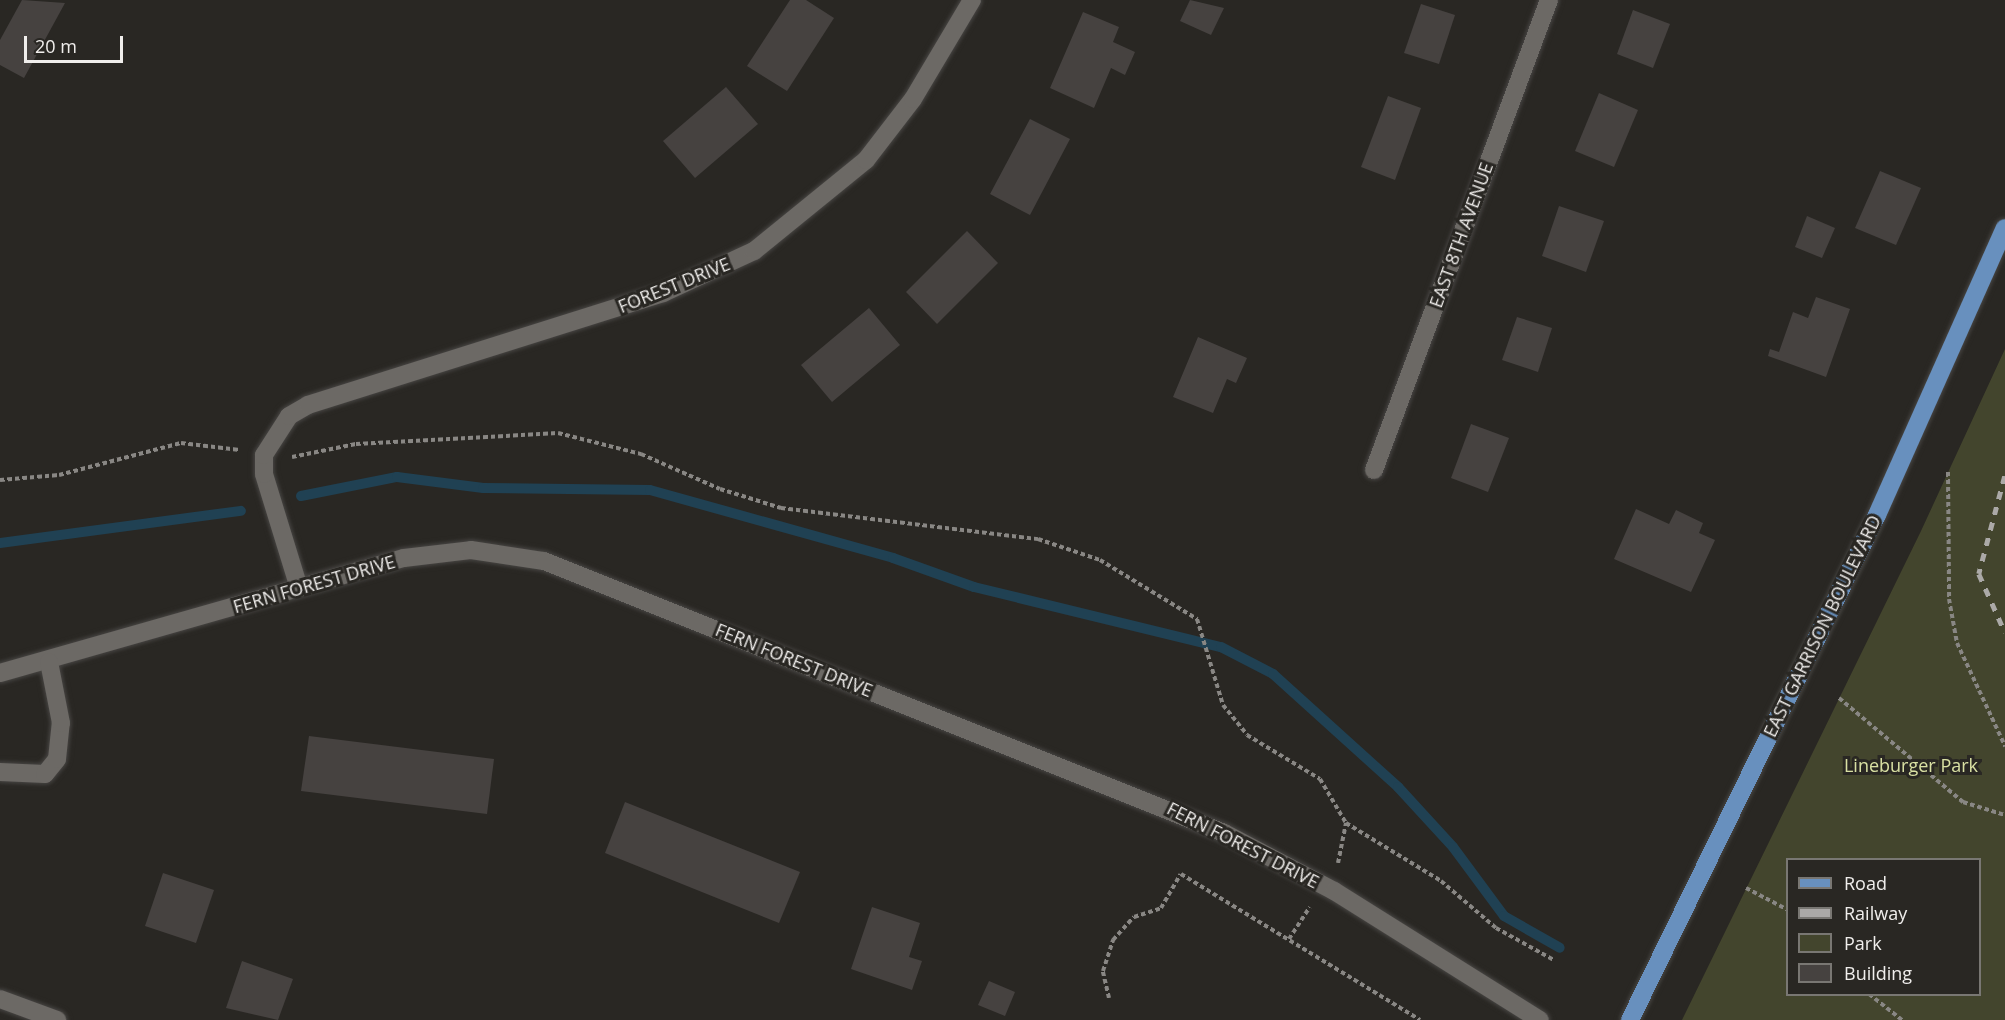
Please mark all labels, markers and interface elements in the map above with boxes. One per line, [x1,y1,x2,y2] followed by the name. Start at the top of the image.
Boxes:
[27,24,126,62] scale bar
[35,34,77,58] text: 20 m
[1425,160,1497,310] street label: EAST 8TH AVENUE
[615,253,733,317] street label: FOREST DRIVE
[1759,512,1885,740] street label: EAST GARRISON BOULEVARD
[231,551,397,617] street label: FERN FOREST DRIVE
[712,619,876,701] street label: FERN FOREST DRIVE
[1844,754,1978,776] park label: Lineburger Park
[1164,797,1322,893] street label: FERN FOREST DRIVE
[1786,858,1981,996] legend
[1844,871,1887,895] text: Road
[1844,901,1907,925] text: Railway
[1844,931,1882,955] text: Park
[1844,961,1912,985] text: Building

